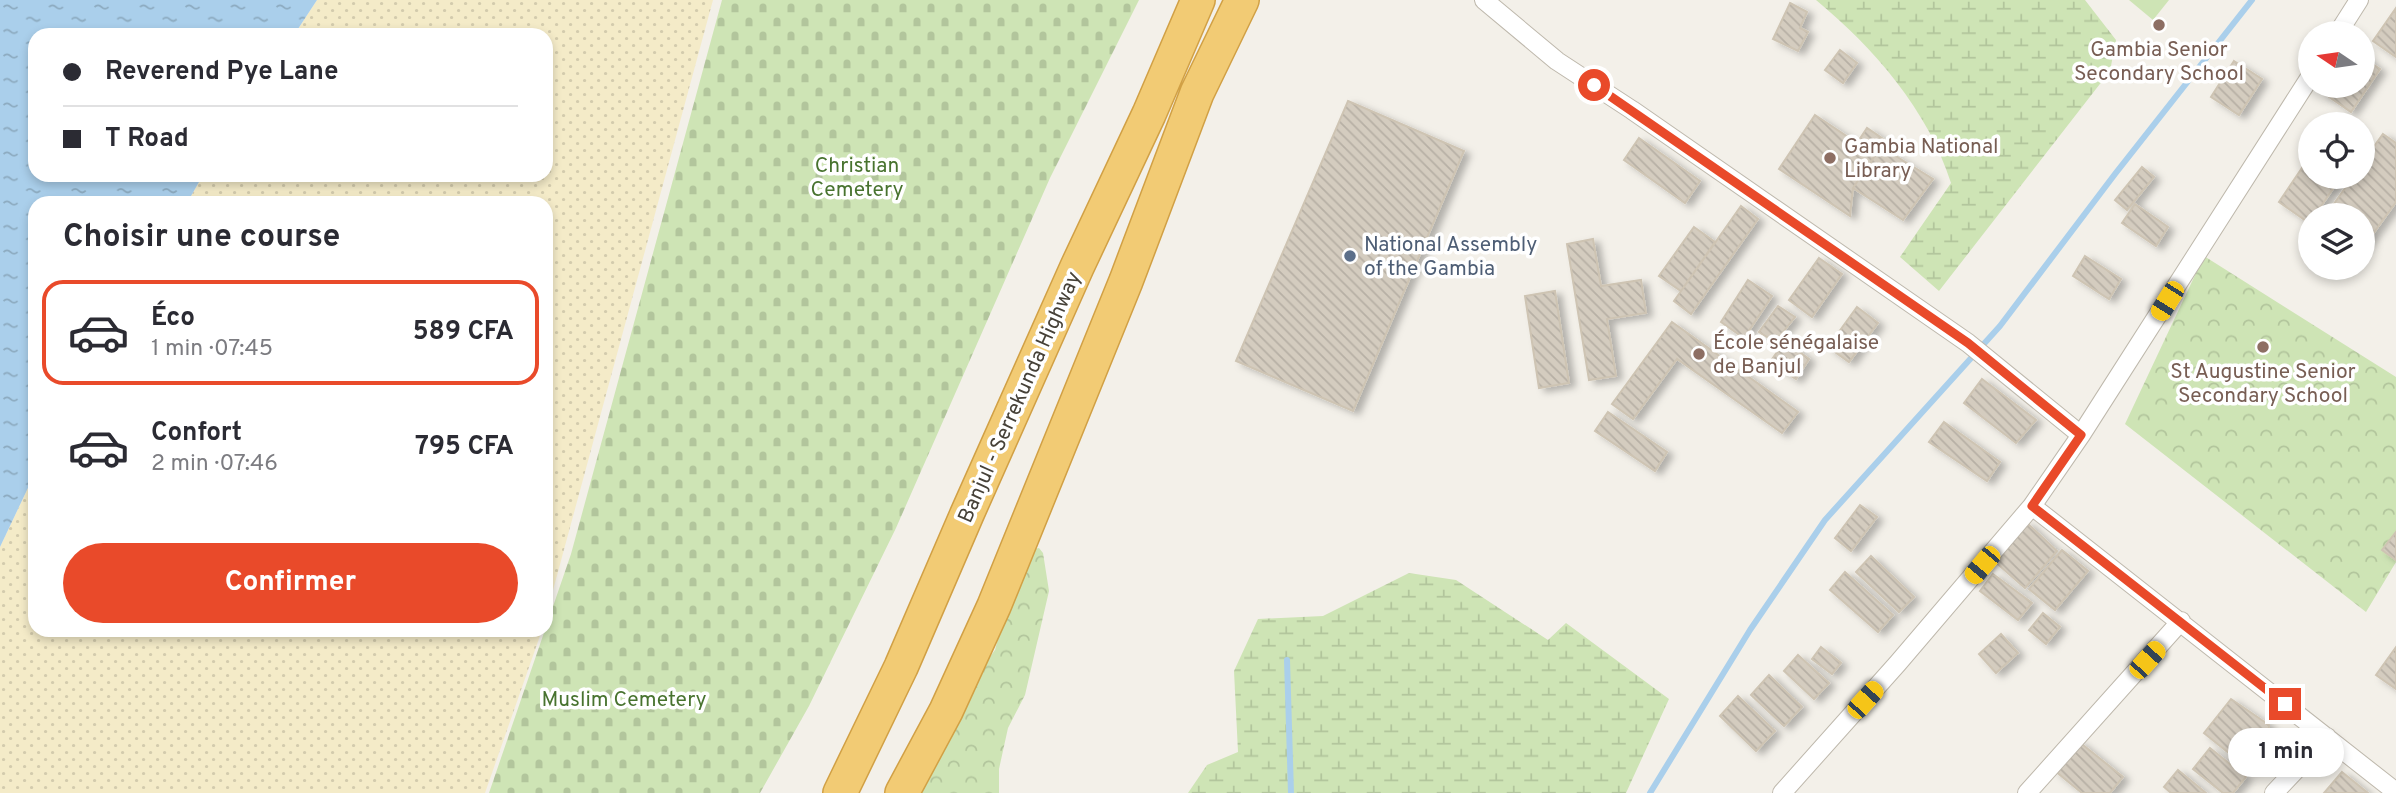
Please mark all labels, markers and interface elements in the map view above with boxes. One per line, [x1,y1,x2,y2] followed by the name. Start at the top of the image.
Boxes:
[2151,17,2167,33] marker: Gambia Senior Secondary School
[2298,21,2375,98] north arrow
[2298,21,2375,280] map controls
[2074,37,2244,88] place label: Gambia Senior Secondary School
[105,56,338,89] text: Reverend Pye Lane
[1578,69,1610,101] route start
[2298,112,2375,189] button: locate
[105,123,189,156] text: T Road
[1844,134,1999,185] place label: Gambia National Library
[1822,150,1838,166] marker: Gambia National Library
[810,153,904,204] park label: Christian Cemetery
[2298,203,2375,280] button: layers
[63,218,340,258] text: Choisir une course
[1364,232,1537,283] place label: National Assembly of the Gambia
[1342,248,1358,264] marker: National Assembly of the Gambia
[953,268,1088,528] street label: Banjul - Serrekunda Highway
[2147,278,2188,324] car
[67,301,130,364] icon: car
[151,302,195,335] text: Éco
[413,316,514,349] text: 589 CFA
[1713,329,1879,381] place label: École sénégalaise de Banjul
[151,335,273,364] text: 1 min · 07:45
[2255,339,2271,355] marker: St Augustine Senior Secondary School
[1691,346,1707,362] marker: École sénégalaise de Banjul
[2170,359,2356,410] place label: St Augustine Senior Secondary School
[67,416,130,479] icon: car
[151,417,242,450] text: Confort
[415,431,514,464] text: 795 CFA
[151,450,278,479] text: 2 min · 07:46
[1961,542,2004,588] car
[63,543,518,623] button: Confirmer
[2126,637,2169,683] car
[1844,677,1887,723] car
[541,687,707,714] park label: Muslim Cemetery
[2269,688,2301,720] route end
[2227,728,2343,778] callout: 1 min
[2258,738,2314,767] text: 1 min

